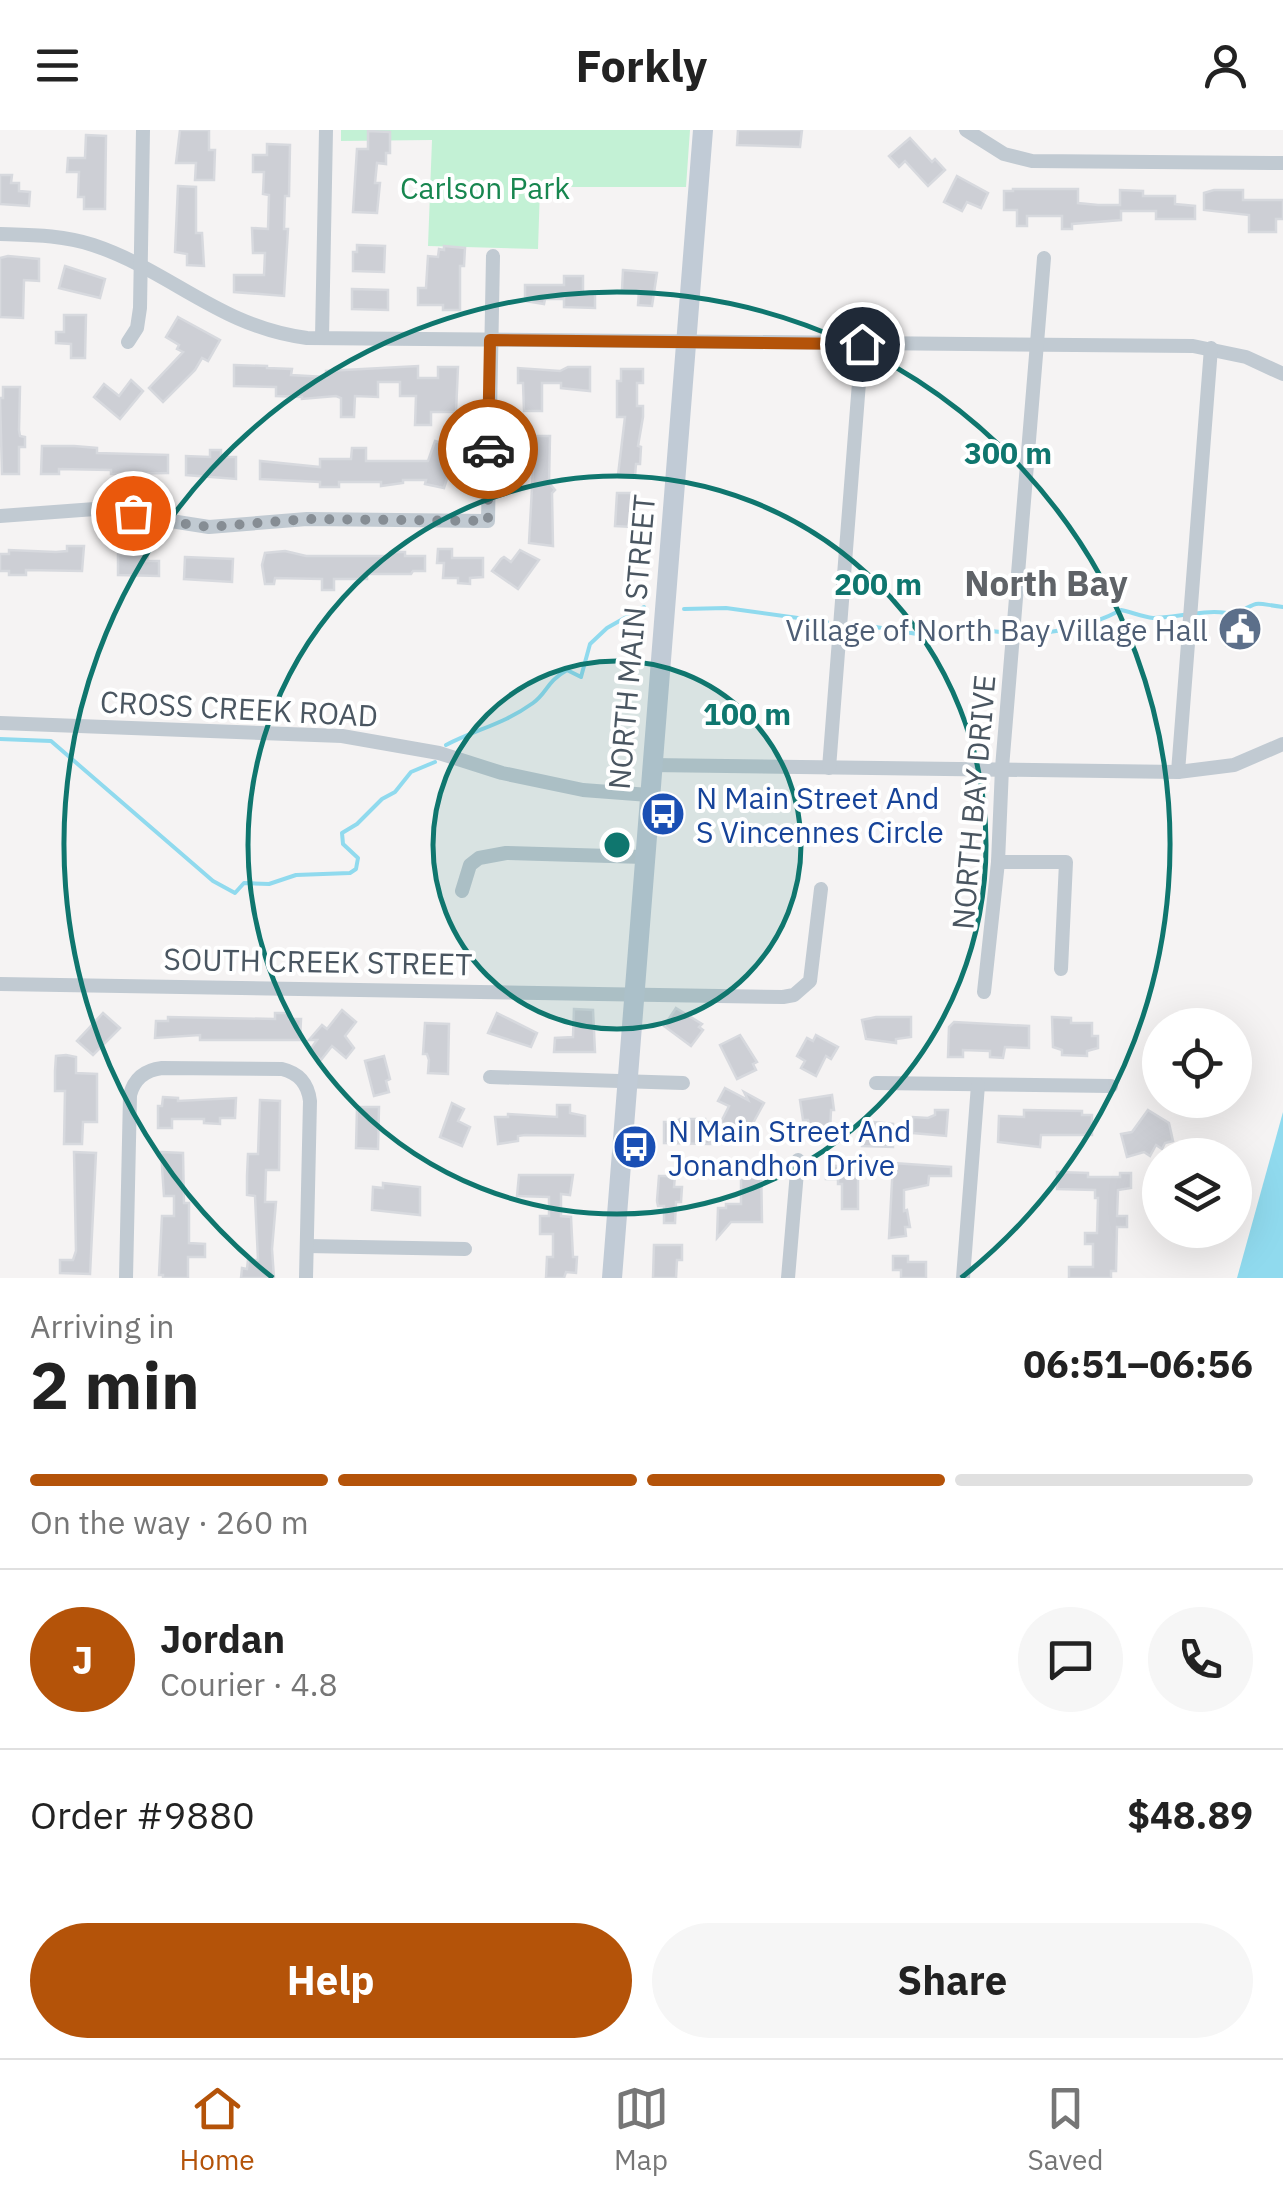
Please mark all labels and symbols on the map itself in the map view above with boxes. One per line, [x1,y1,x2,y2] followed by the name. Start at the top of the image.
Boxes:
[400,168,570,207] park label: Carlson Park
[820,302,905,387] pin
[438,399,538,499] courier
[964,433,1052,472] text: 300 m
[91,471,176,556] pin
[599,493,663,791] street label: NORTH MAIN STREET
[964,560,1128,606] district label: North Bay
[834,564,922,603] text: 200 m
[1217,606,1263,652] public building icon: Village of North Bay Village Hall
[786,610,1208,649] place label: Village of North Bay Village Hall
[942,673,1004,931] street label: NORTH BAY DRIVE
[99,681,379,735] street label: CROSS CREEK ROAD
[703,694,791,733] text: 100 m
[696,778,944,851] place label: N Main Street And S Vincennes Circle
[640,791,686,837] bus stop icon: N Main Street And S Vincennes Circle
[599,827,635,863] centre of rings
[163,939,473,983] street label: SOUTH CREEK STREET
[668,1111,911,1184] place label: N Main Street And Jonandhon Drive
[612,1124,658,1170] bus stop icon: N Main Street And Jonandhon Drive

